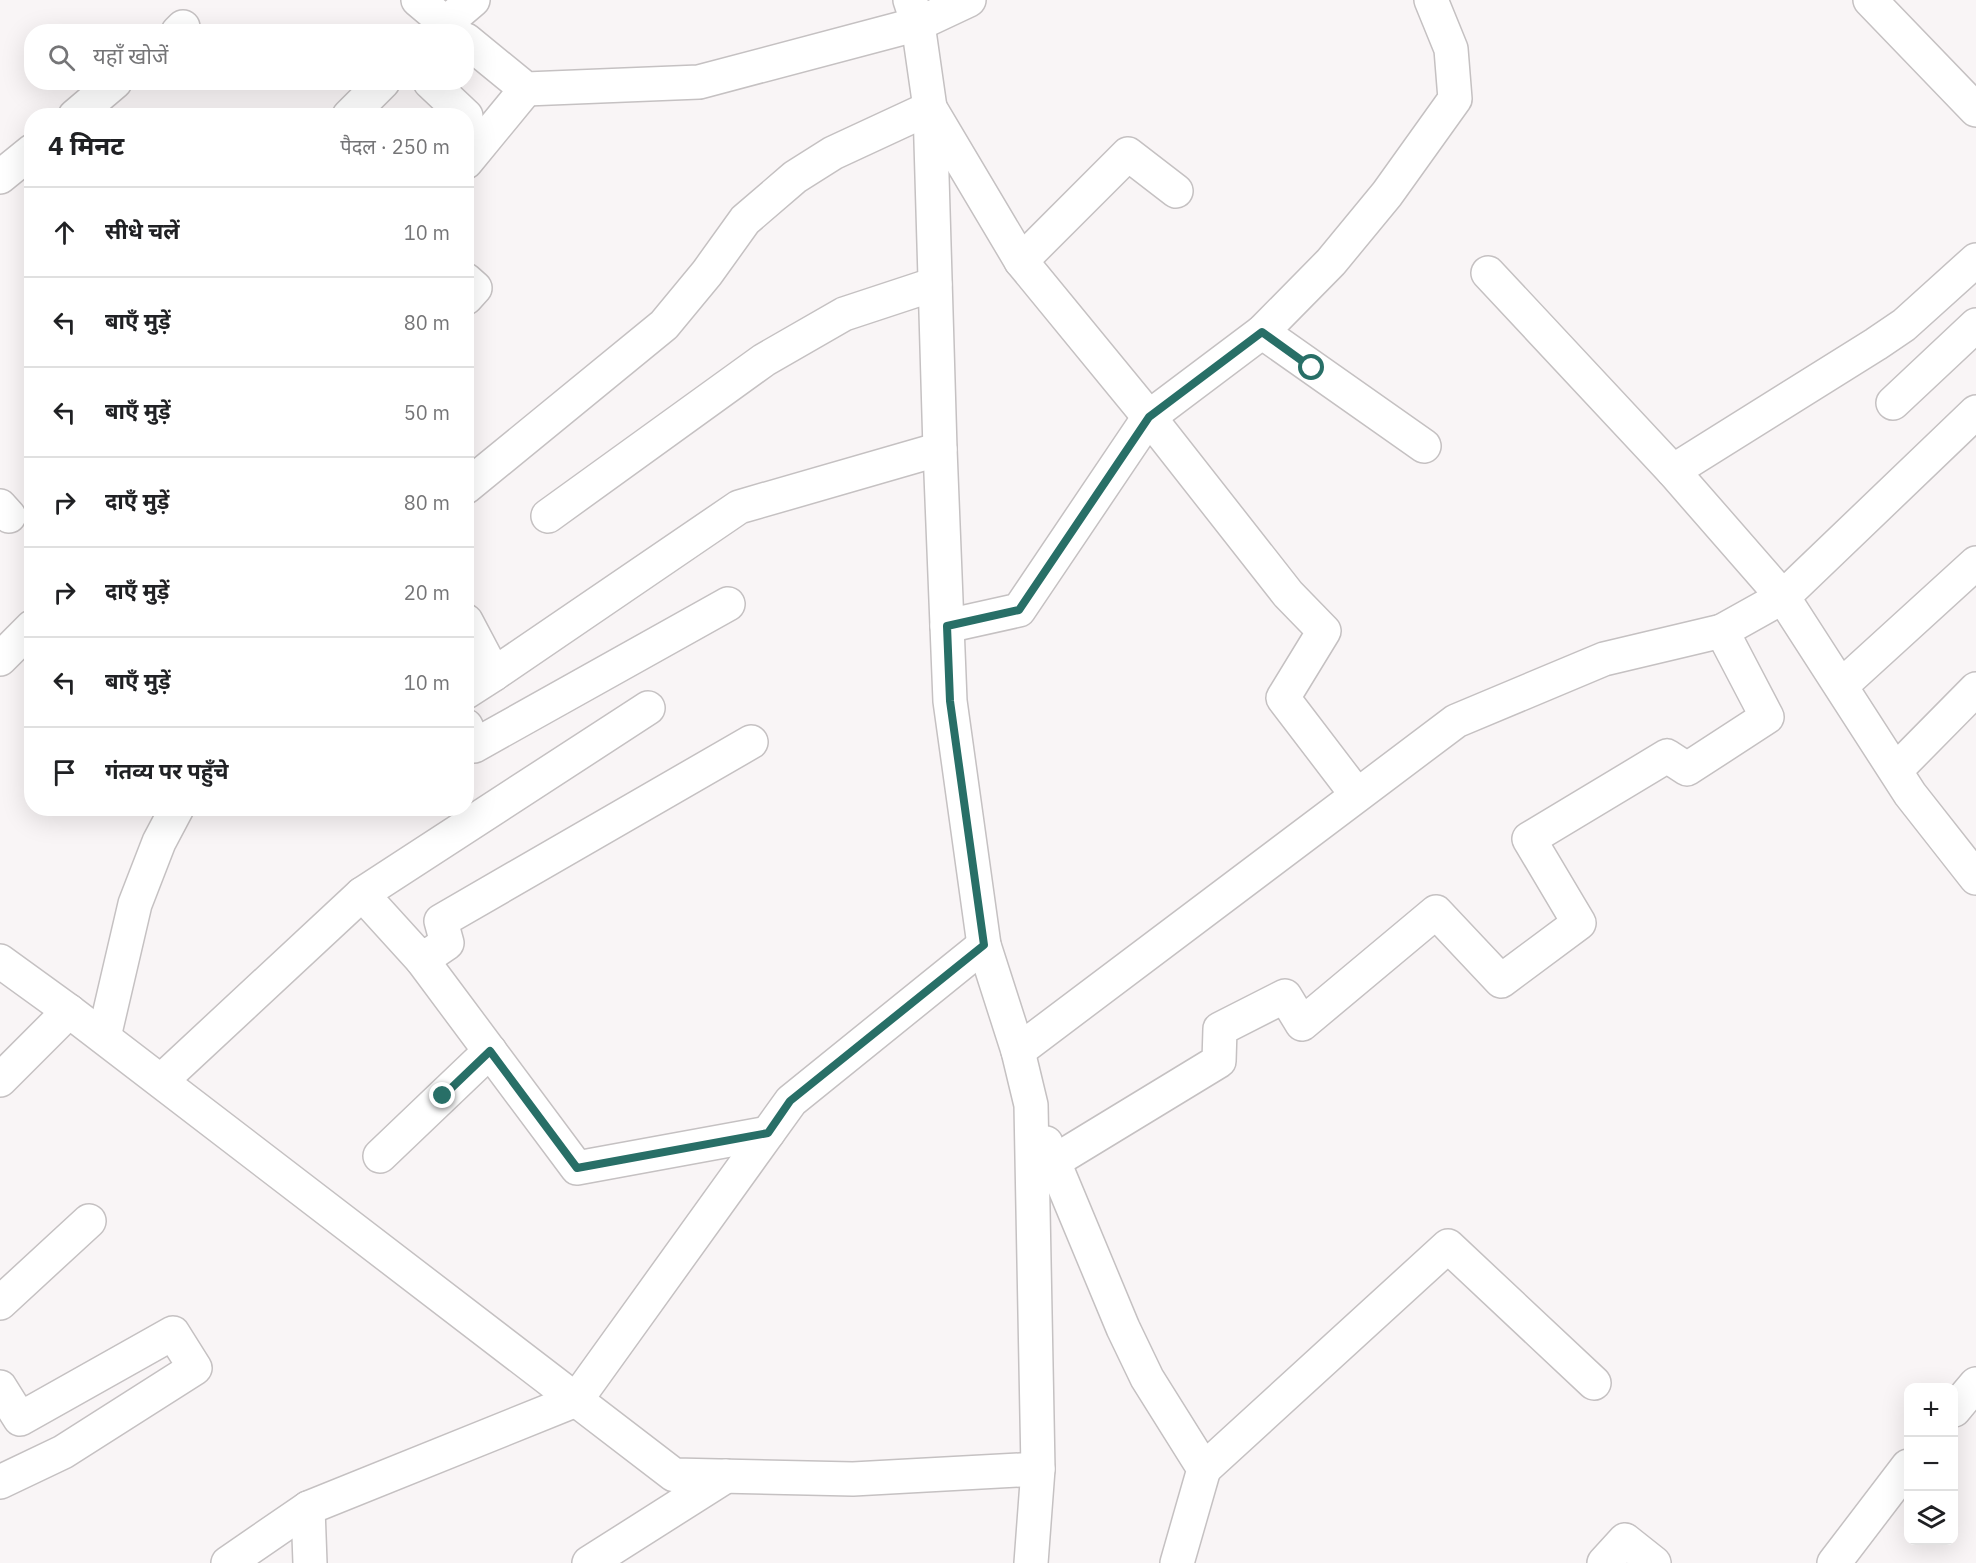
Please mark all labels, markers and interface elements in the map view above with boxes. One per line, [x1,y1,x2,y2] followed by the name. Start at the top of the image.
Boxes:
[24,24,474,90] search box
[45,41,78,74] icon: search
[93,41,168,70] text: यहाँ खोजें
[48,128,124,162] text: 4 मिनट
[340,133,450,160] text: पैदल · 250 m
[48,216,81,249] icon: ahead
[105,216,180,245] text: सीधे चलें
[404,219,450,246] text: 10 m
[48,306,81,339] icon: left
[105,306,171,335] text: बाएँ मुड़ें
[404,309,450,336] text: 80 m
[1298,354,1324,380] route start
[48,396,81,429] icon: left
[105,396,171,425] text: बाएँ मुड़ें
[404,399,450,426] text: 50 m
[48,486,81,519] icon: right
[105,486,169,515] text: दाएँ मुड़ें
[404,489,450,516] text: 80 m
[48,576,81,609] icon: right
[105,576,169,605] text: दाएँ मुड़ें
[404,579,450,606] text: 20 m
[48,666,81,699] icon: left
[105,666,171,695] text: बाएँ मुड़ें
[404,669,450,696] text: 10 m
[48,756,81,789] icon: arrive
[105,756,229,785] text: गंतव्य पर पहुँचे
[429,1082,455,1108] route end
[1904,1383,1958,1545] map controls
[1904,1383,1958,1437] button: +
[1904,1437,1958,1491] button: −
[1904,1491,1958,1545] button: layers

